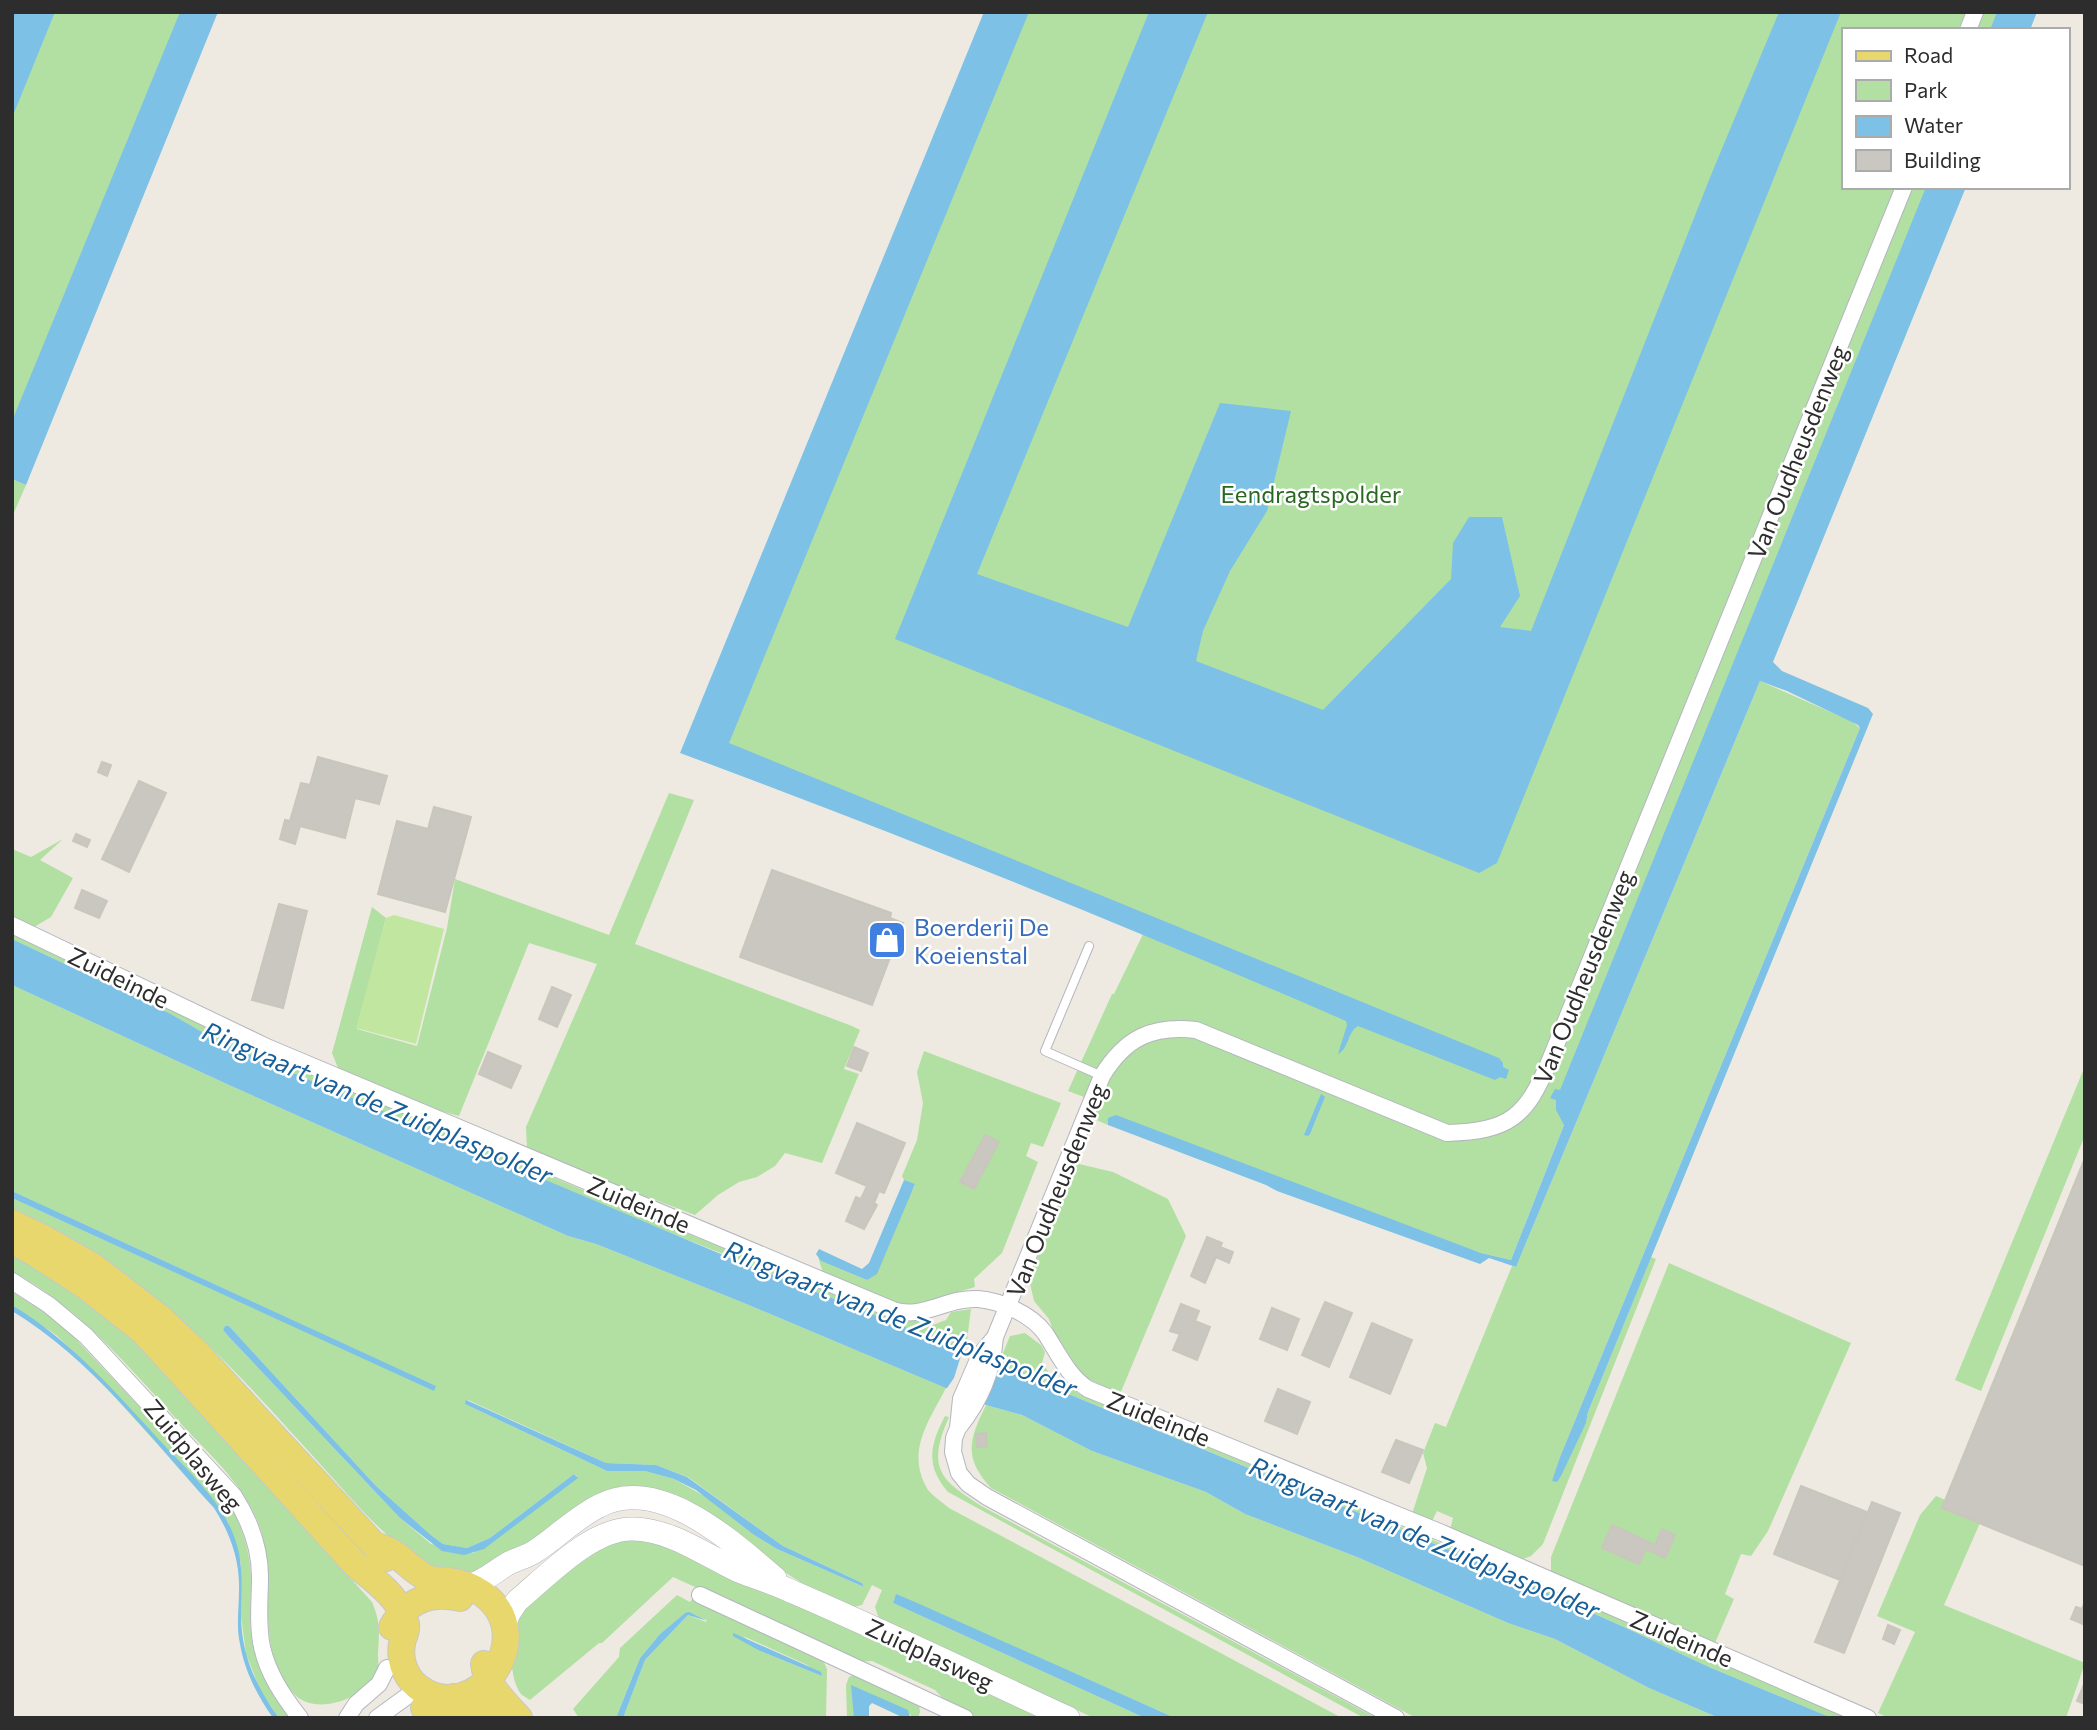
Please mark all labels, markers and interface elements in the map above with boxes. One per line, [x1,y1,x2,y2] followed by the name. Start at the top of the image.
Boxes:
[1842,28,2069,189] legend
[1904,42,1953,67] text: Road
[1904,77,1948,102] text: Park
[1904,112,1963,137] text: Water
[1904,147,1981,172] text: Building
[1741,341,1853,563] street label: Van Oudheusdenweg
[1221,479,1402,508] park label: Eendragtspolder
[1527,866,1639,1088] street label: Van Oudheusdenweg
[914,912,1049,969] place label: Boerderij De Koeienstal
[866,919,908,961] shop icon: Boerderij De Koeienstal
[64,940,174,1014] street label: Zuideinde
[198,1014,559,1191] water label: Ringvaart van de Zuidplaspolder
[1000,1079,1112,1301] street label: Van Oudheusdenweg
[583,1169,695,1239] street label: Zuideinde
[720,1233,1083,1404] water label: Ringvaart van de Zuidplaspolder
[1103,1384,1215,1452] street label: Zuideinde
[139,1393,249,1517] street label: Zuidplasweg
[1245,1449,1606,1626] water label: Ringvaart van de Zuidplaspolder
[1626,1603,1738,1673] street label: Zuideinde
[862,1612,998,1696] street label: Zuidplasweg

